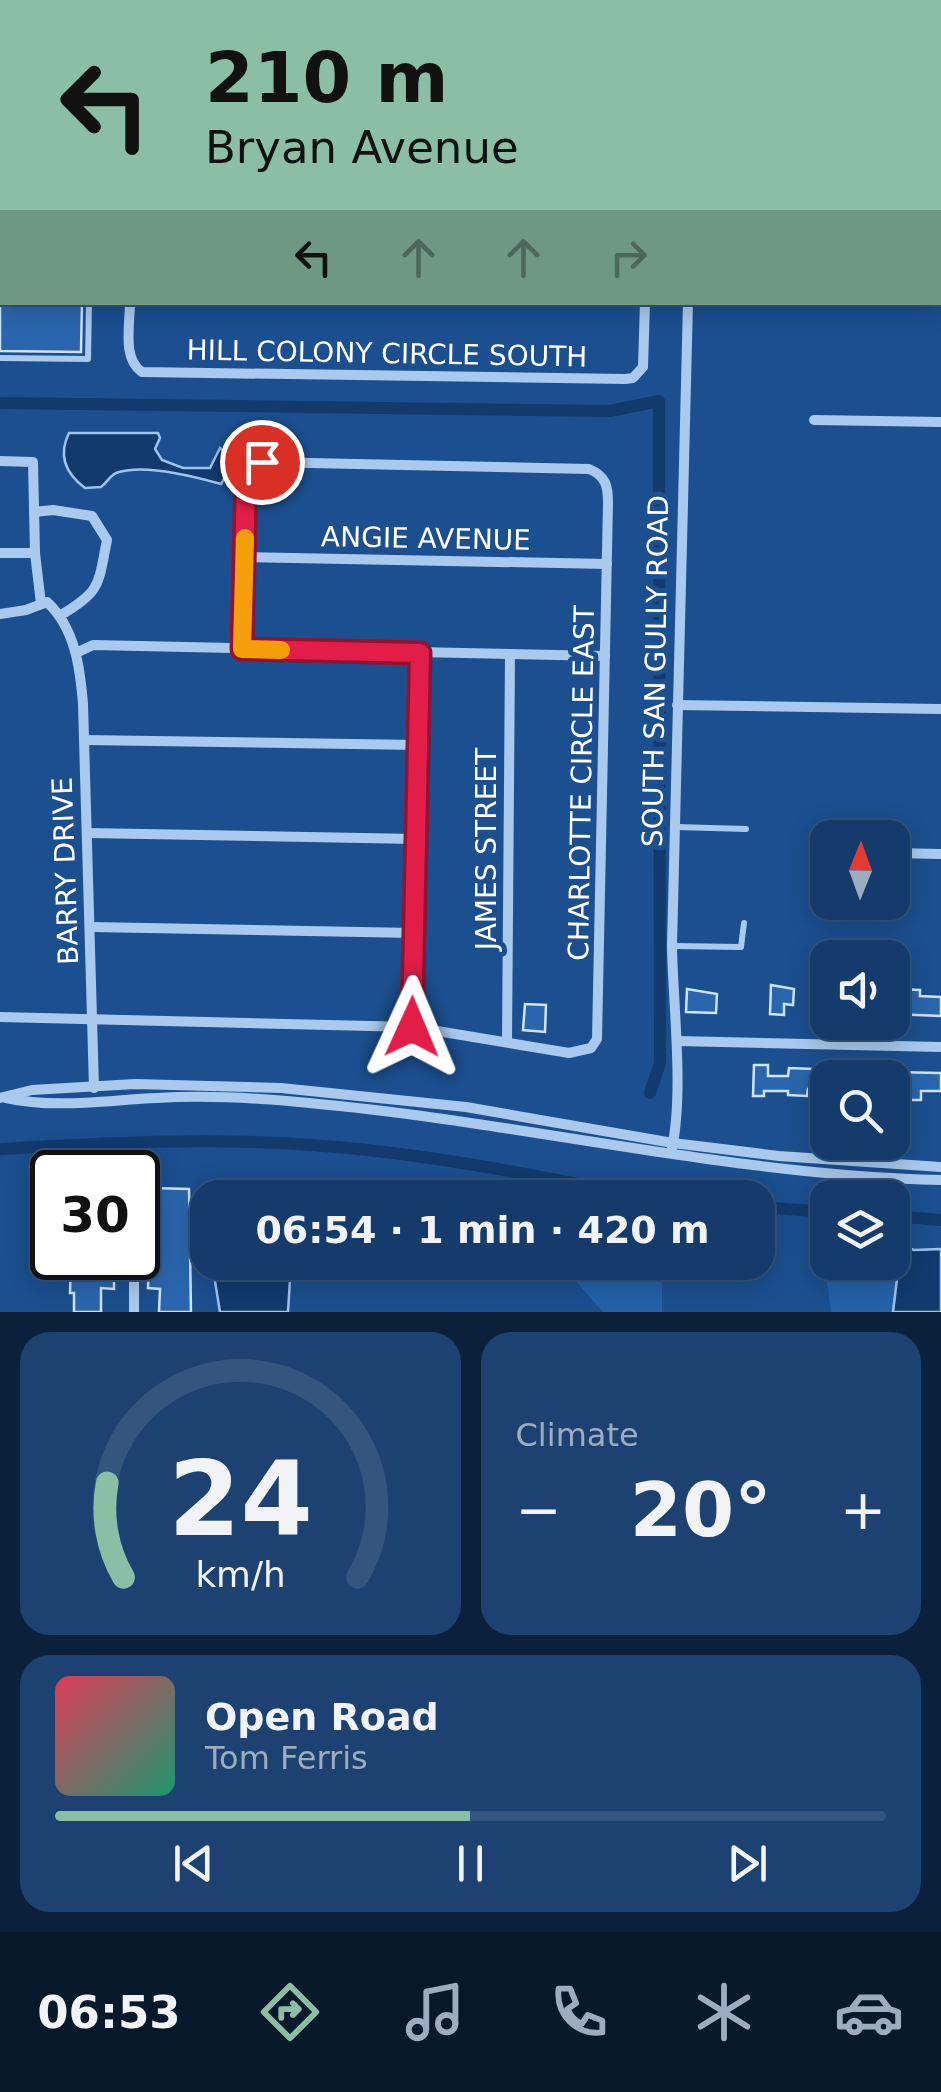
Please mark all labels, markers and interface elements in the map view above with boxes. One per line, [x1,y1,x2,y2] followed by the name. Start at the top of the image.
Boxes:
[205,37,448,119] text: 210 m
[40,40,170,170] icon: left
[205,121,519,174] text: Bryan Avenue
[286,230,341,285] icon: left
[391,230,446,285] icon: ahead
[496,230,551,285] icon: ahead
[601,230,656,285] icon: right
[186,334,588,373] street label: HILL COLONY CIRCLE SOUTH
[220,420,305,505] pin
[235,435,290,490] icon: arrive
[636,495,675,847] street label: SOUTH SAN GULLY ROAD
[321,520,531,557] street label: ANGIE AVENUE
[562,604,601,961] street label: CHARLOTTE CIRCLE EAST
[470,747,503,952] street label: JAMES STREET
[46,777,85,965] street label: BARRY DRIVE
[810,820,910,920] north arrow
[810,820,910,1280] map controls
[810,940,910,1040] button: sound
[360,975,464,1079] position arrow
[810,1060,910,1160] button: search
[30,1150,160,1280] speed limit sign: 30
[810,1180,910,1280] button: layers
[255,1208,710,1252] text: 06:54 · 1 min · 420 m
[516,1416,639,1454] text: Climate
[168,1438,313,1560] text: 24
[630,1466,772,1554] text: 20°
[516,1478,562,1542] text: −
[840,1478,886,1542] text: +
[195,1554,285,1595] text: km/h
[205,1695,439,1739] text: Open Road
[205,1739,368,1777] text: Tom Ferris
[166,1836,221,1891] icon: previous
[443,1836,498,1891] icon: pause
[720,1836,775,1891] icon: next
[255,1977,325,2047] icon: directions
[400,1977,470,2047] icon: music
[544,1977,614,2047] icon: phone
[689,1977,759,2047] icon: climate
[834,1977,904,2047] icon: car
[37,1986,181,2039] text: 06:53

